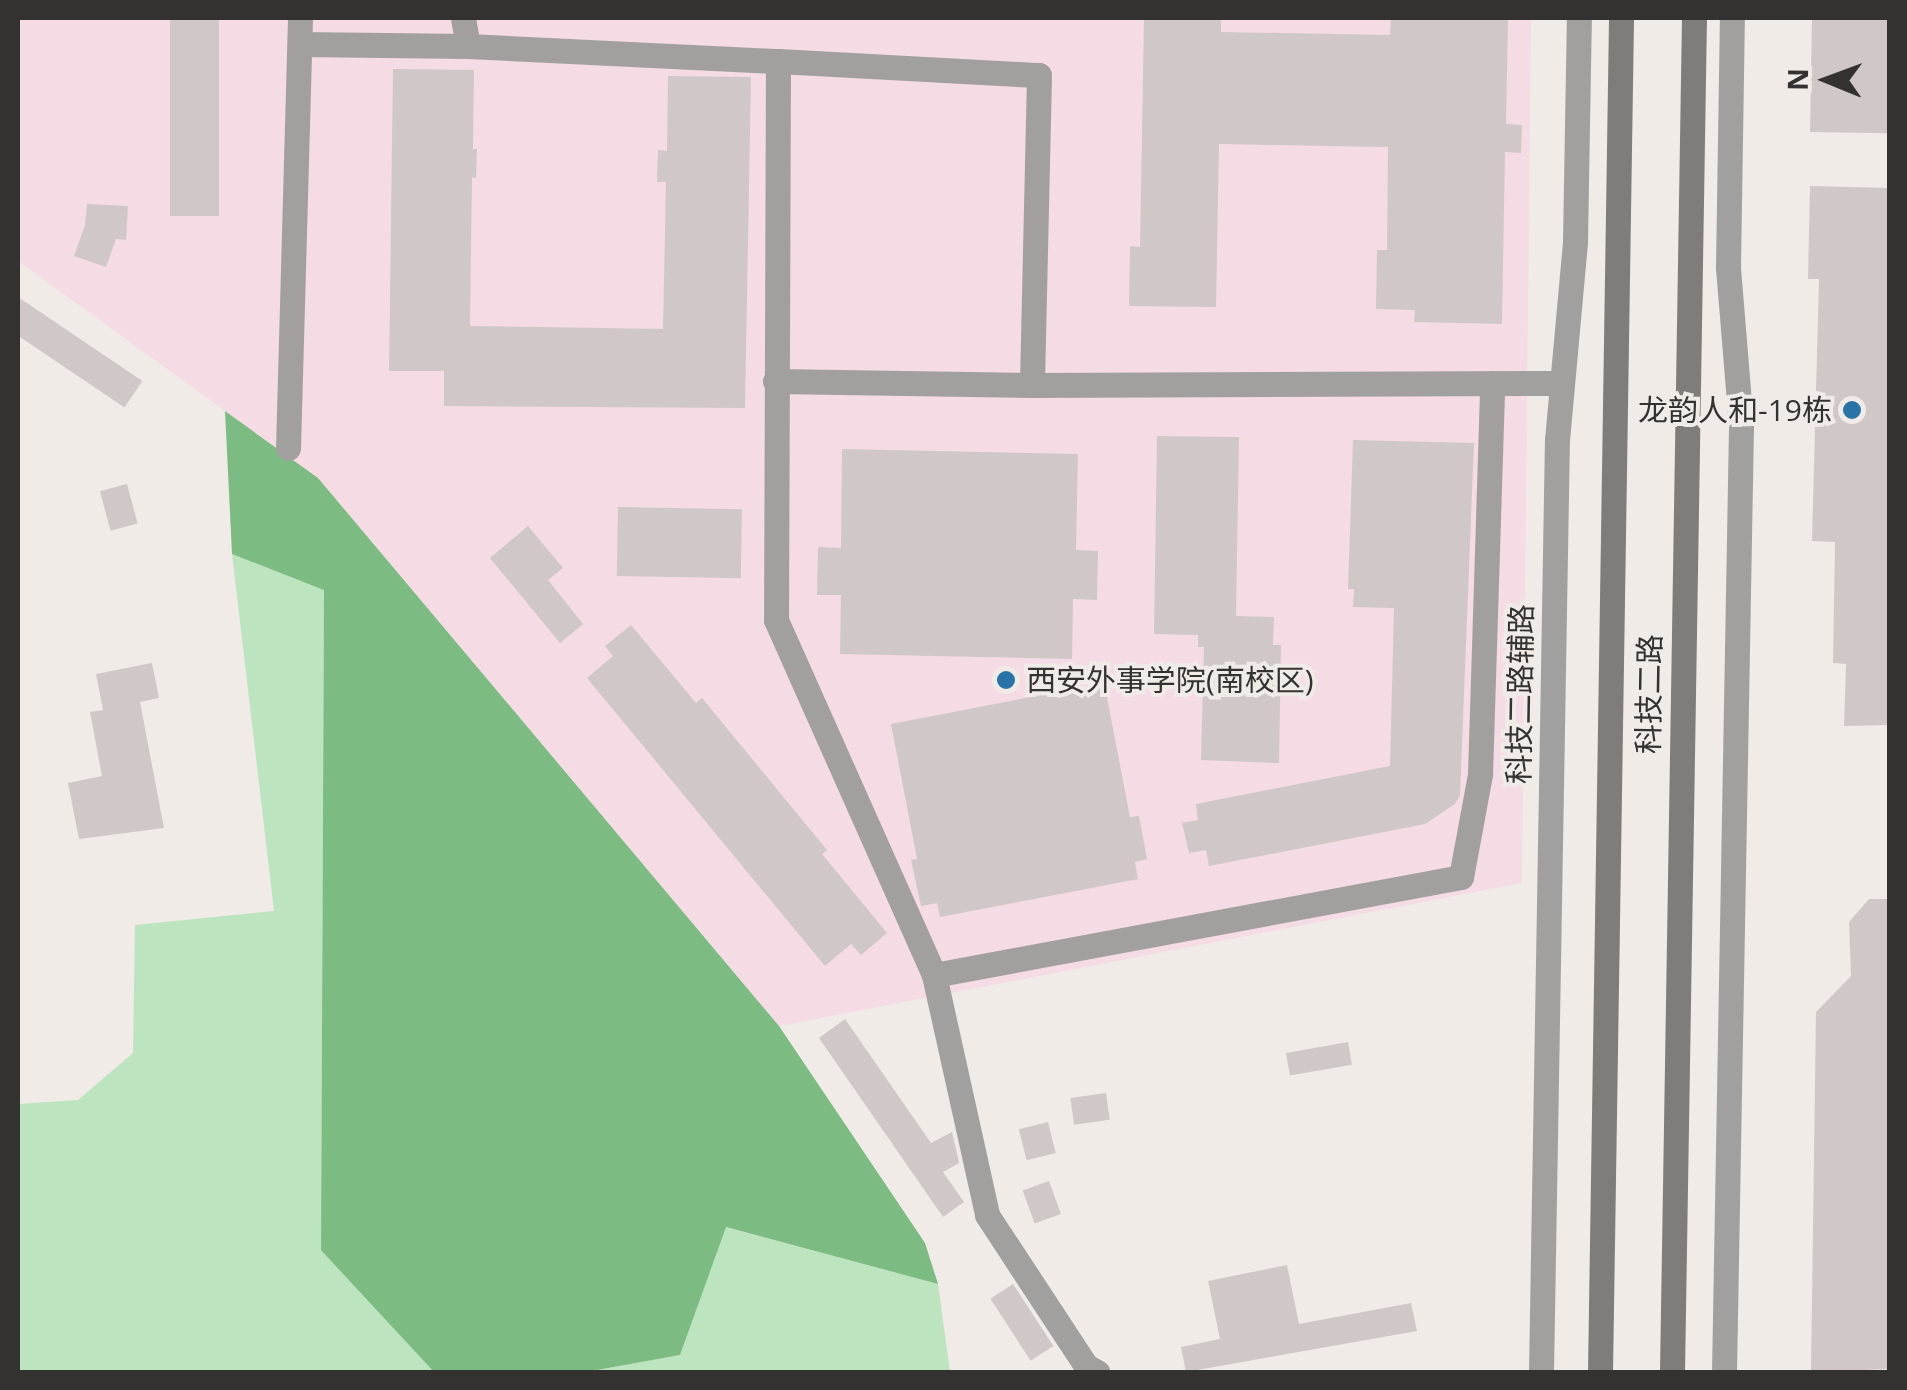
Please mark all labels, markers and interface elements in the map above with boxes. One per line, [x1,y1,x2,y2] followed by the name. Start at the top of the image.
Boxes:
[1777,30,1877,130] north arrow
[1778,68,1816,91] text: N
[1638,392,1832,428] place label: 龙韵人和-19栋
[1841,399,1863,421] marker: 龙韵人和-19栋
[1500,604,1540,784] street label: 科技二路辅路
[1630,634,1668,754] street label: 科技二路
[1026,662,1314,698] place label: 西安外事学院(南校区)
[995,669,1017,691] marker: 西安外事学院(南校区)

